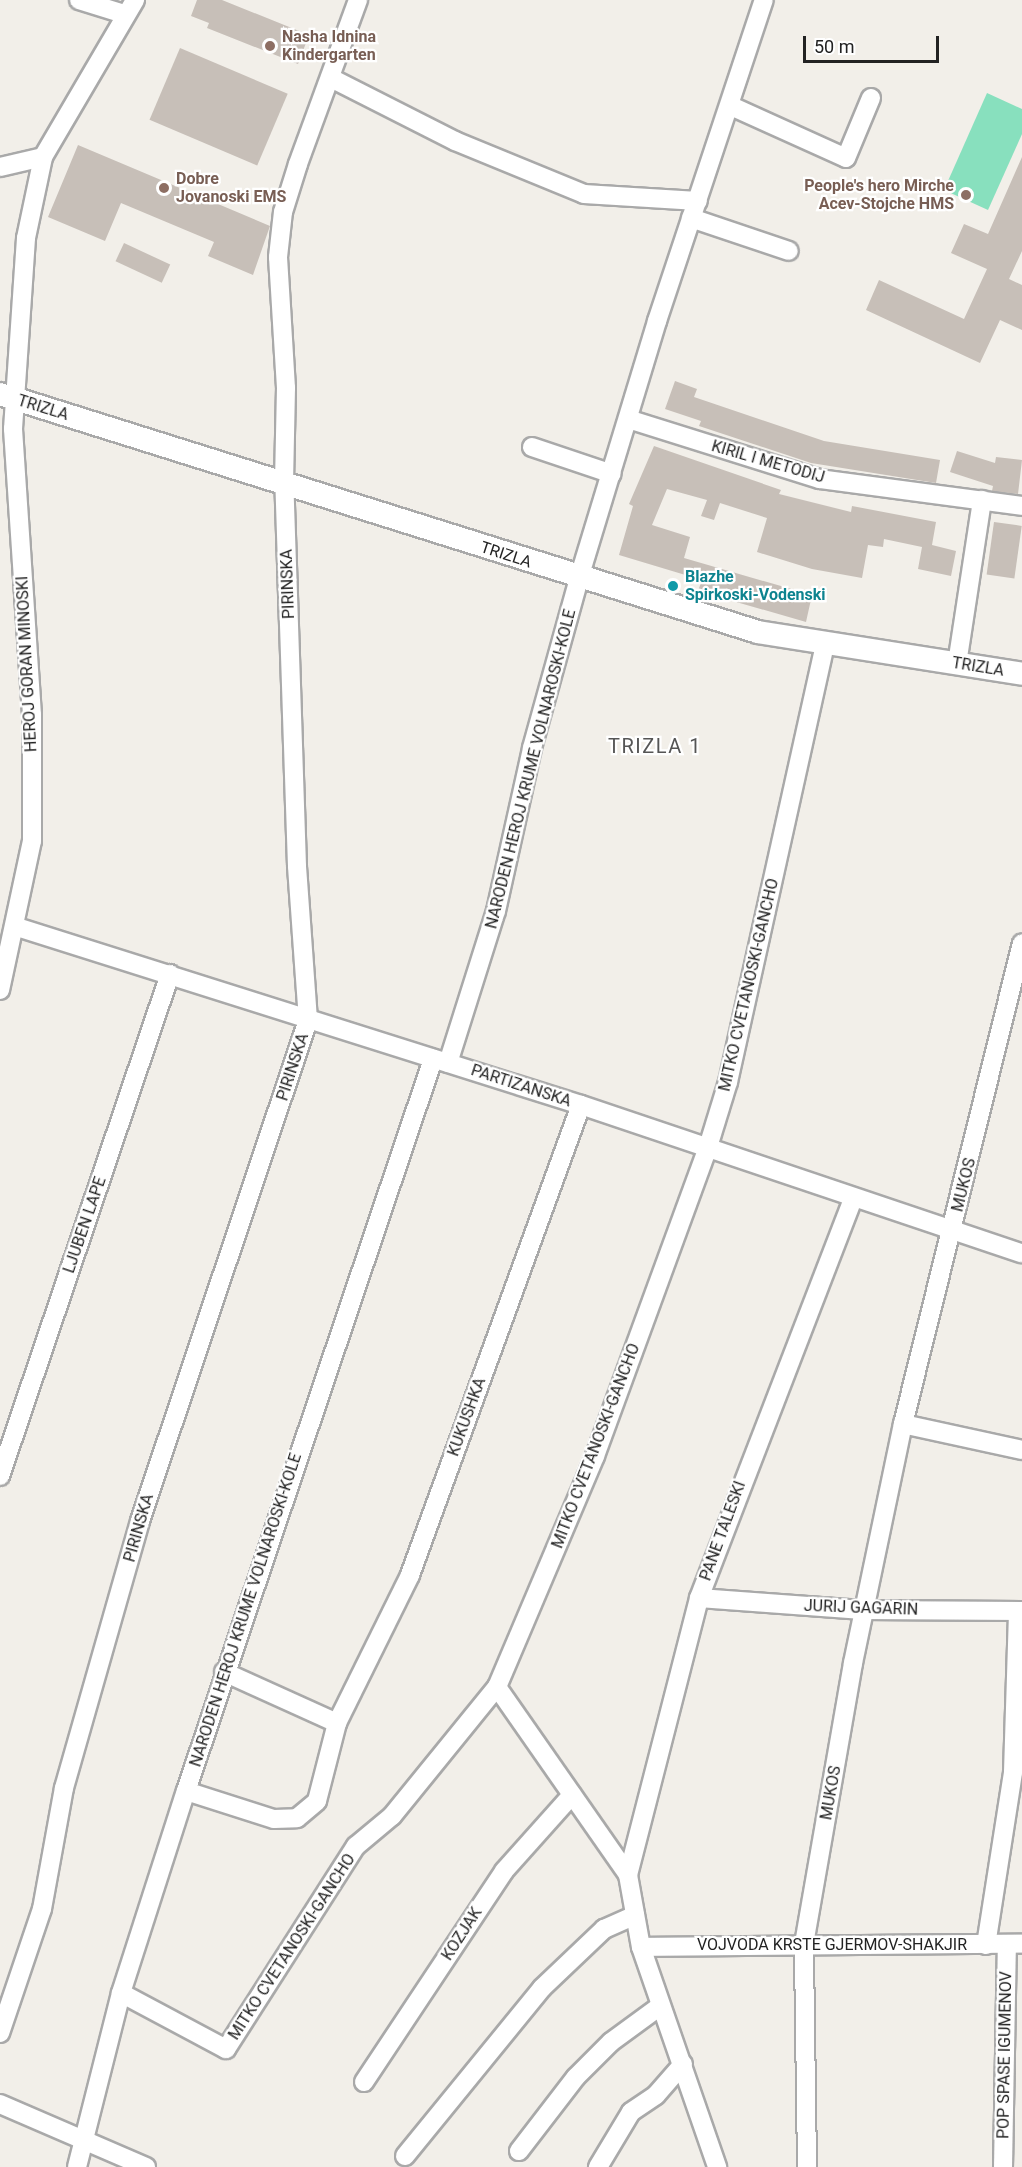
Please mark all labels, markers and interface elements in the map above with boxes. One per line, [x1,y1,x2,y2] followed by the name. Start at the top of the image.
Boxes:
[806,24,942,62] scale bar
[282,27,376,65] place label: Nasha Idnina Kindergarten
[814,36,854,57] text: 50 m
[263,39,277,53] marker: Nasha Idnina Kindergarten
[176,169,286,207] place label: Dobre Jovanoski EMS
[804,176,954,214] place label: People's hero Mirche Acev-Stojche HMS
[157,181,171,195] marker: Dobre Jovanoski EMS
[959,188,973,202] marker: People's hero Mirche Acev-Stojche HMS
[15,391,71,425] street label: TRIZLA
[709,437,827,487] street label: KIRIL I METODIJ
[478,538,534,572] street label: TRIZLA
[277,549,299,619] street label: PIRINSKA
[685,567,826,605] place label: Blazhe Spirkoski-Vodenski
[13,575,41,753] street label: HEROJ GORAN MINOSKI
[666,579,680,593] marker: Blazhe Spirkoski-Vodenski
[482,607,580,931] street label: NARODEN HEROJ KRUME VOLNAROSKI-KOLE
[951,653,1005,681] street label: TRIZLA
[608,734,702,758] district label: TRIZLA 1
[715,877,783,1093] street label: MITKO CVETANOSKI-GANCHO
[273,1031,313,1103] street label: PIRINSKA
[469,1061,573,1111] street label: PARTIZANSKA
[948,1156,980,1214] street label: MUKOS
[60,1174,110,1276] street label: LJUBEN LAPE
[548,1341,644,1551] street label: MITKO CVETANOSKI-GANCHO
[444,1375,490,1459] street label: KUKUSHKA
[186,1451,306,1769] street label: NARODEN HEROJ KRUME VOLNAROSKI-KOLE
[696,1478,750,1584] street label: PANE TALESKI
[120,1492,158,1564] street label: PIRINSKA
[803,1596,919,1620] street label: JURIJ GAGARIN
[817,1764,845,1822] street label: MUKOS
[225,1850,359,2044] street label: MITKO CVETANOSKI-GANCHO
[438,1904,486,1964] street label: KOZJAK
[697,1935,967,1955] street label: VOJVODA KRSTE GJERMOV-SHAKJIR
[994,1971,1016,2139] street label: POP SPASE IGUMENOV

